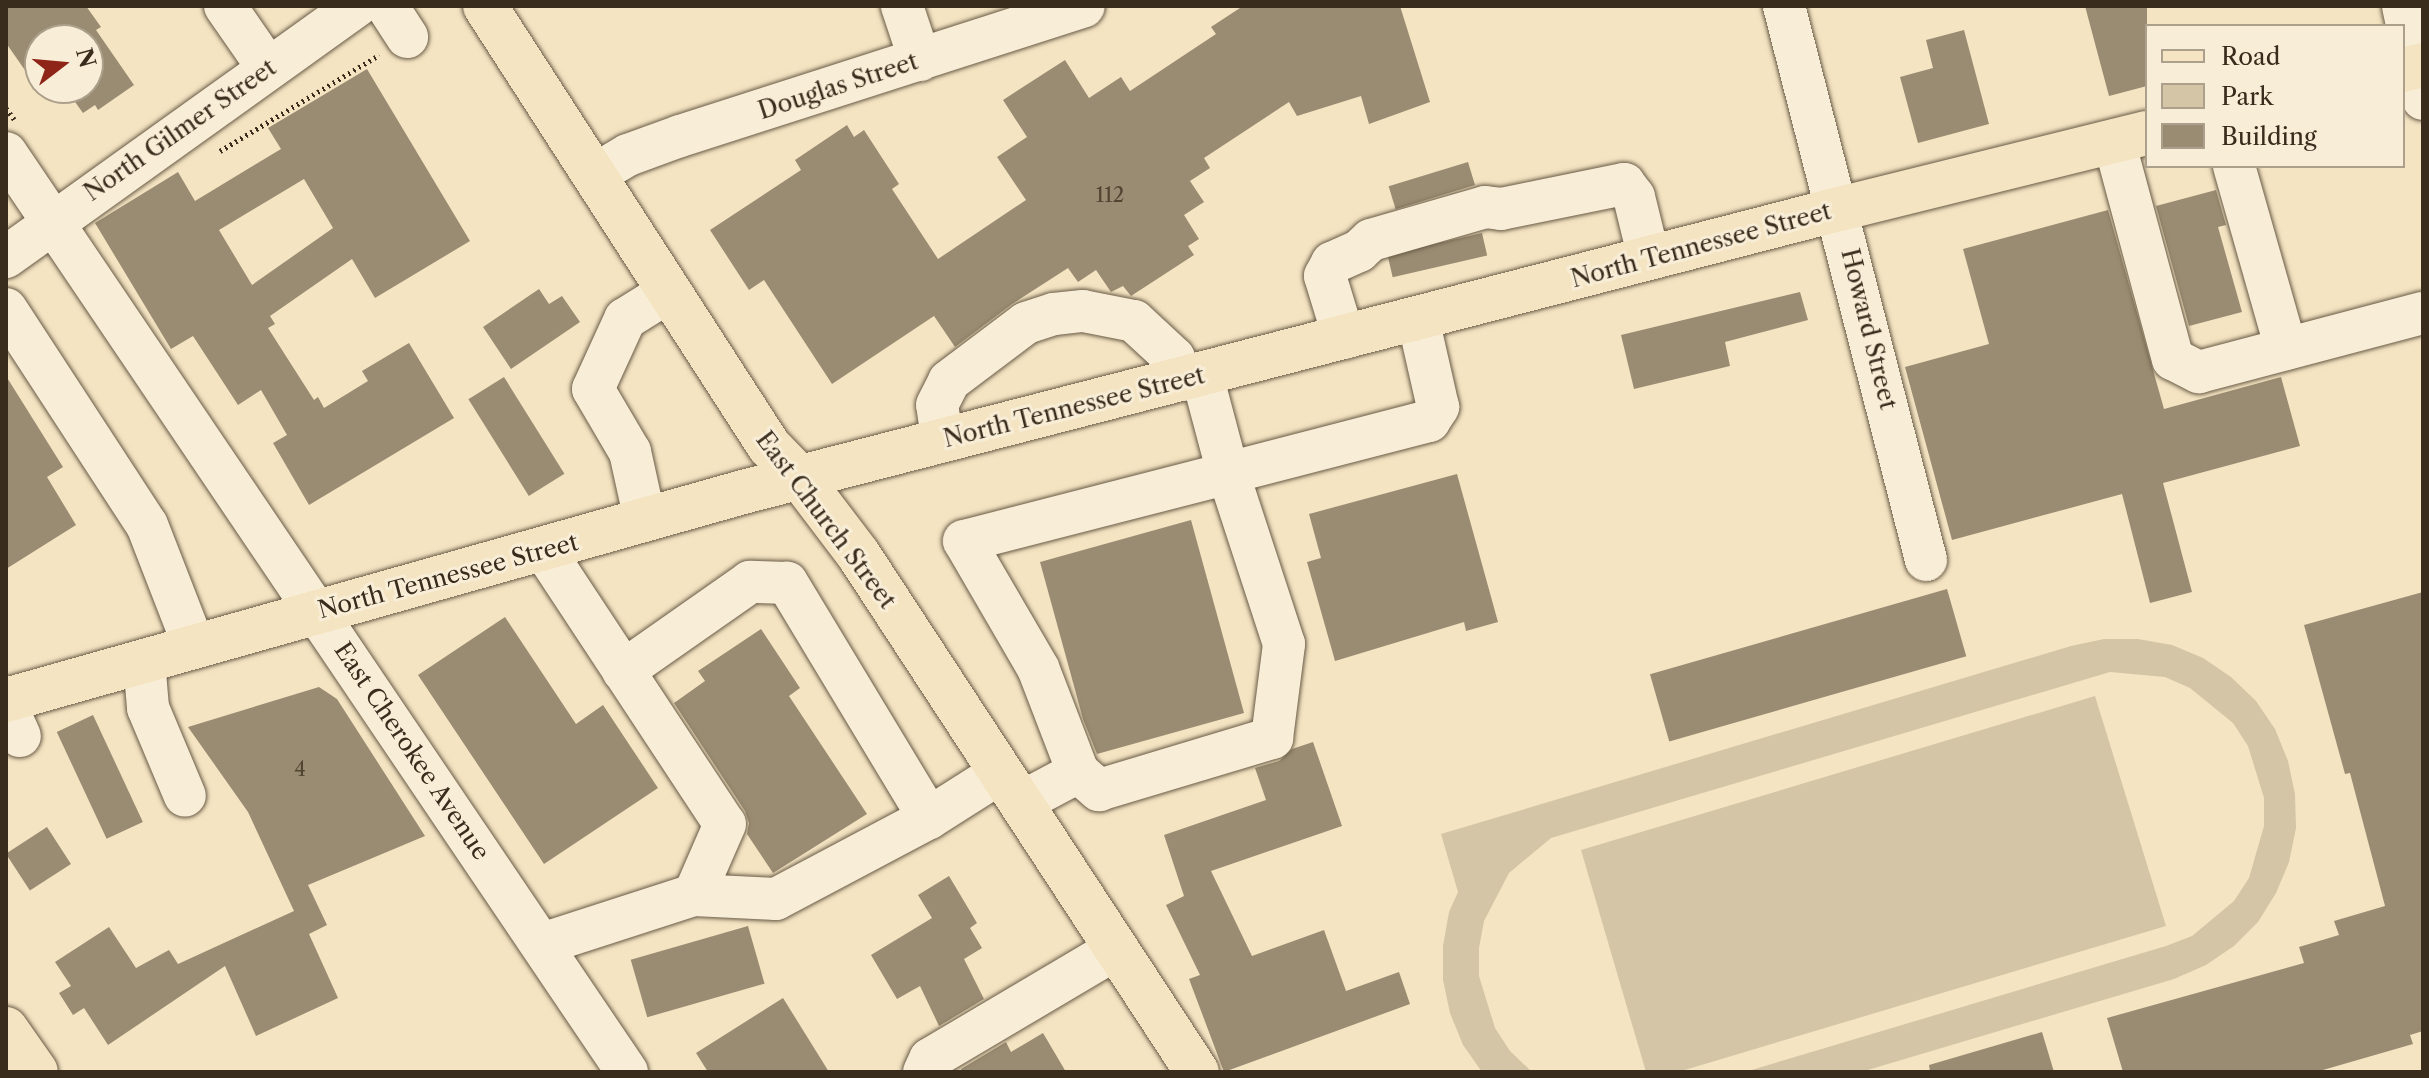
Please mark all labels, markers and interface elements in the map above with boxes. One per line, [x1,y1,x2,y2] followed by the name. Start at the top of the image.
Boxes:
[24,24,104,104] north arrow
[2145,24,2405,168] legend
[2221,42,2280,71] text: Road
[754,47,922,125] street label: Douglas Street
[78,53,282,207] street label: North Gilmer Street
[2221,82,2273,111] text: Park
[2221,122,2317,151] text: Building
[1096,183,1124,207] house number: 112
[1567,196,1835,294] street label: North Tennessee Street
[1835,246,1903,412] street label: Howard Street
[940,361,1208,453] street label: North Tennessee Street
[750,426,902,614] street label: East Church Street
[314,527,582,625] street label: North Tennessee Street
[328,636,496,866] street label: East Cherokee Avenue
[294,757,306,781] house number: 4

